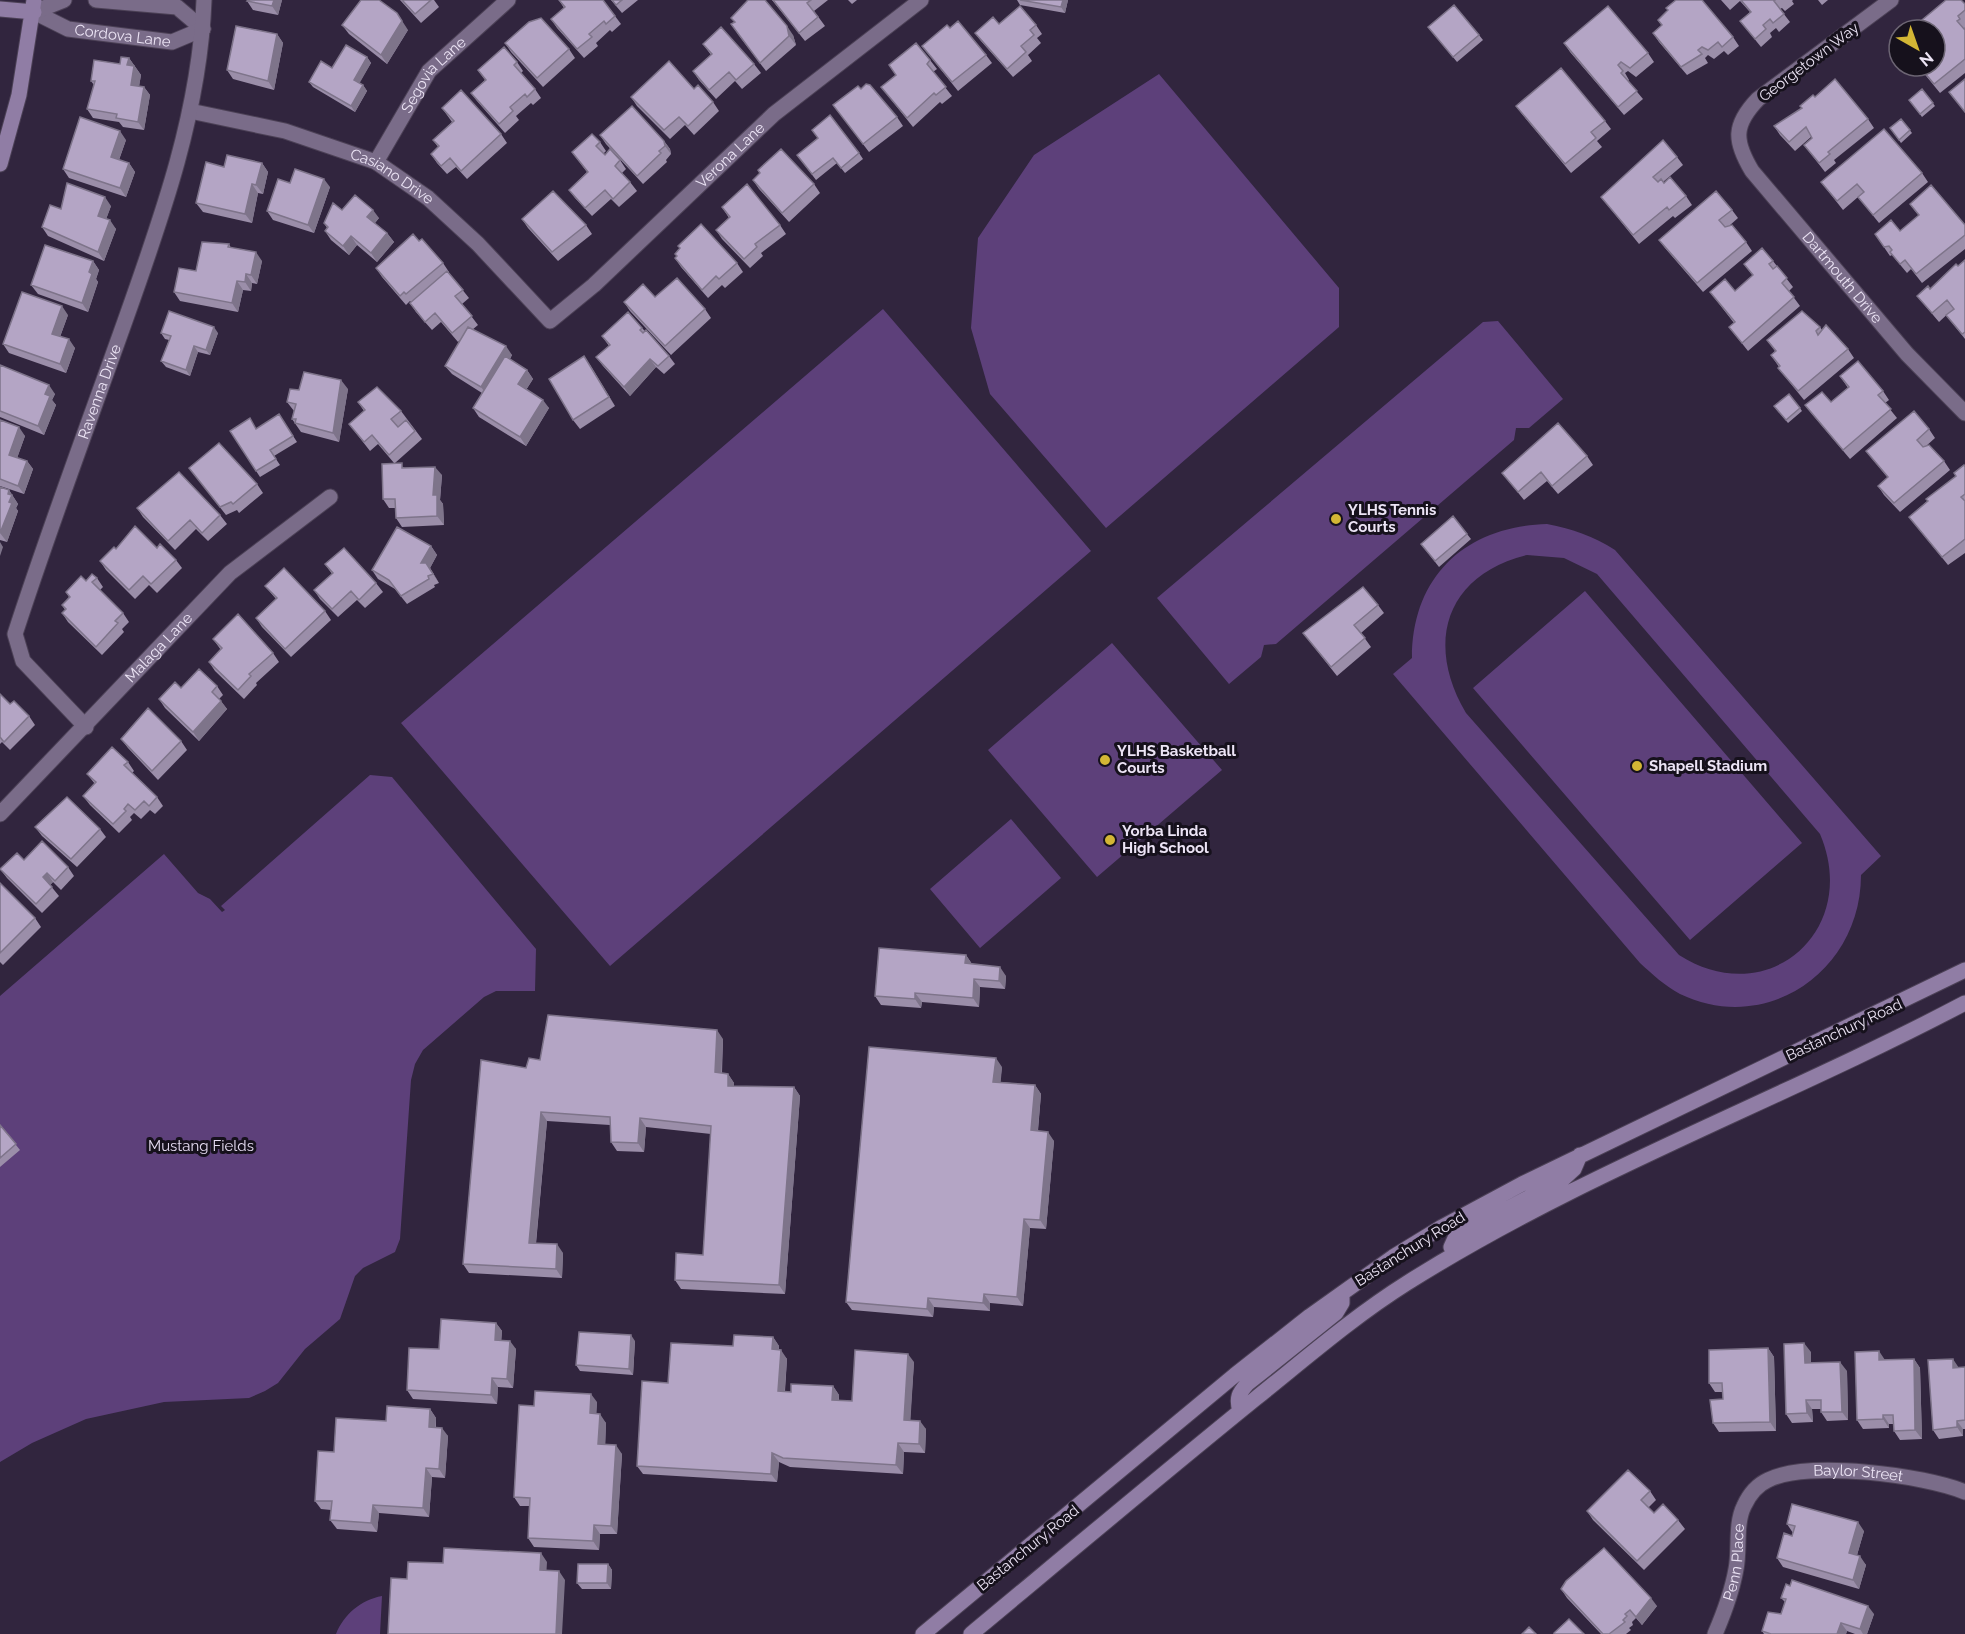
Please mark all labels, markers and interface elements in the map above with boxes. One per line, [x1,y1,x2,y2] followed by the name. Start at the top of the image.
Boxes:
[1887,18,1947,78] north arrow
[1756,19,1862,105] street label: Georgetown Way
[74,21,172,51] street label: Cordova Lane
[397,33,470,116] street label: Segovia Lane
[1916,48,1937,70] text: N
[693,119,768,192] street label: Verona Lane
[348,145,438,208] street label: Casiano Drive
[1798,228,1886,327] street label: Dartmouth Drive
[74,342,125,442] street label: Ravenna Drive
[1348,501,1436,536] place label: YLHS Tennis Courts
[1329,512,1343,526] marker: YLHS Tennis Courts
[121,609,196,686] street label: Malaga Lane
[1117,742,1236,777] place label: YLHS Basketball Courts
[1098,753,1112,767] marker: YLHS Basketball Courts
[1649,757,1767,775] place label: Shapell Stadium
[1630,759,1644,773] marker: Shapell Stadium
[1122,822,1209,857] place label: Yorba Linda High School
[1103,833,1117,847] marker: Yorba Linda High School
[1783,995,1905,1065] street label: Bastanchury Road
[148,1137,254,1155] park label: Mustang Fields
[1352,1208,1468,1290] street label: Bastanchury Road
[1813,1461,1904,1486] street label: Baylor Street
[973,1501,1083,1595] street label: Bastanchury Road
[1719,1523,1748,1603] street label: Penn Place

